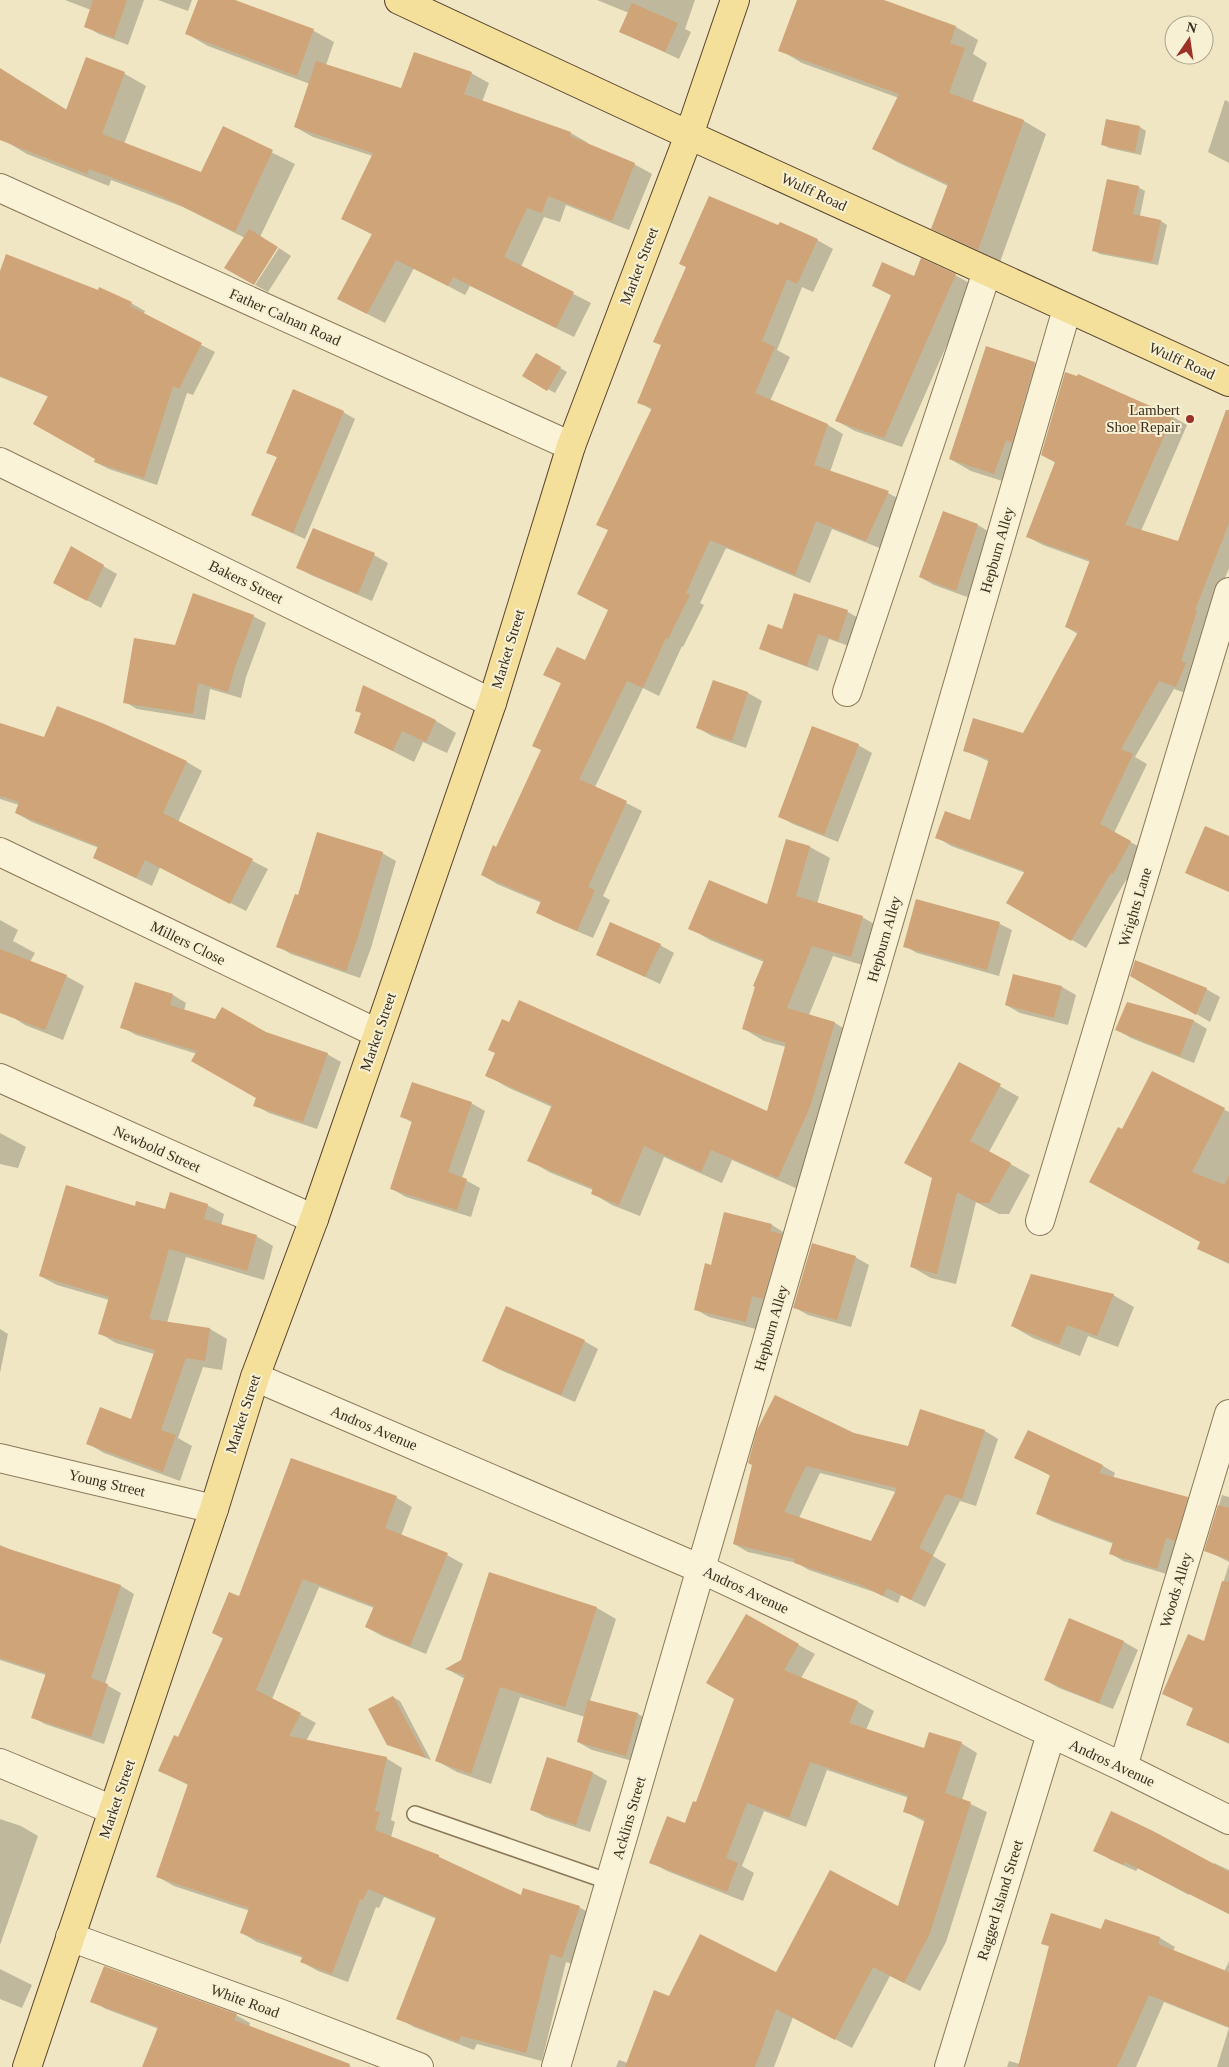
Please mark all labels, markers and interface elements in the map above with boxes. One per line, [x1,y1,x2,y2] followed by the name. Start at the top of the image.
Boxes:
[1164,15,1214,65] north arrow
[1185,19,1198,36] text: N
[779,170,850,214] street label: Wulff Road
[617,224,661,307] street label: Market Street
[227,285,344,349] street label: Father Calnan Road
[1147,339,1218,383] street label: Wulff Road
[1106,402,1181,435] place label: Lambert Shoe Repair
[1184,413,1196,425] marker: Lambert Shoe Repair
[977,505,1017,595] street label: Hepburn Alley
[206,557,286,607] street label: Bakers Street
[488,607,528,691] street label: Market Street
[1115,865,1155,948] street label: Wrights Lane
[864,894,904,984] street label: Hepburn Alley
[148,918,228,968] street label: Millers Close
[357,990,399,1073] street label: Market Street
[111,1123,204,1176] street label: Newbold Street
[751,1283,791,1373] street label: Hepburn Alley
[223,1372,264,1455] street label: Market Street
[328,1403,420,1454] street label: Andros Avenue
[67,1466,148,1500] street label: Young Street
[1157,1550,1195,1629] street label: Woods Alley
[701,1563,792,1617] street label: Andros Avenue
[1067,1736,1158,1790] street label: Andros Avenue
[96,1757,138,1840] street label: Market Street
[610,1774,649,1861] street label: Acklins Street
[974,1837,1026,1962] street label: Ragged Island Street
[208,1981,282,2021] street label: White Road

